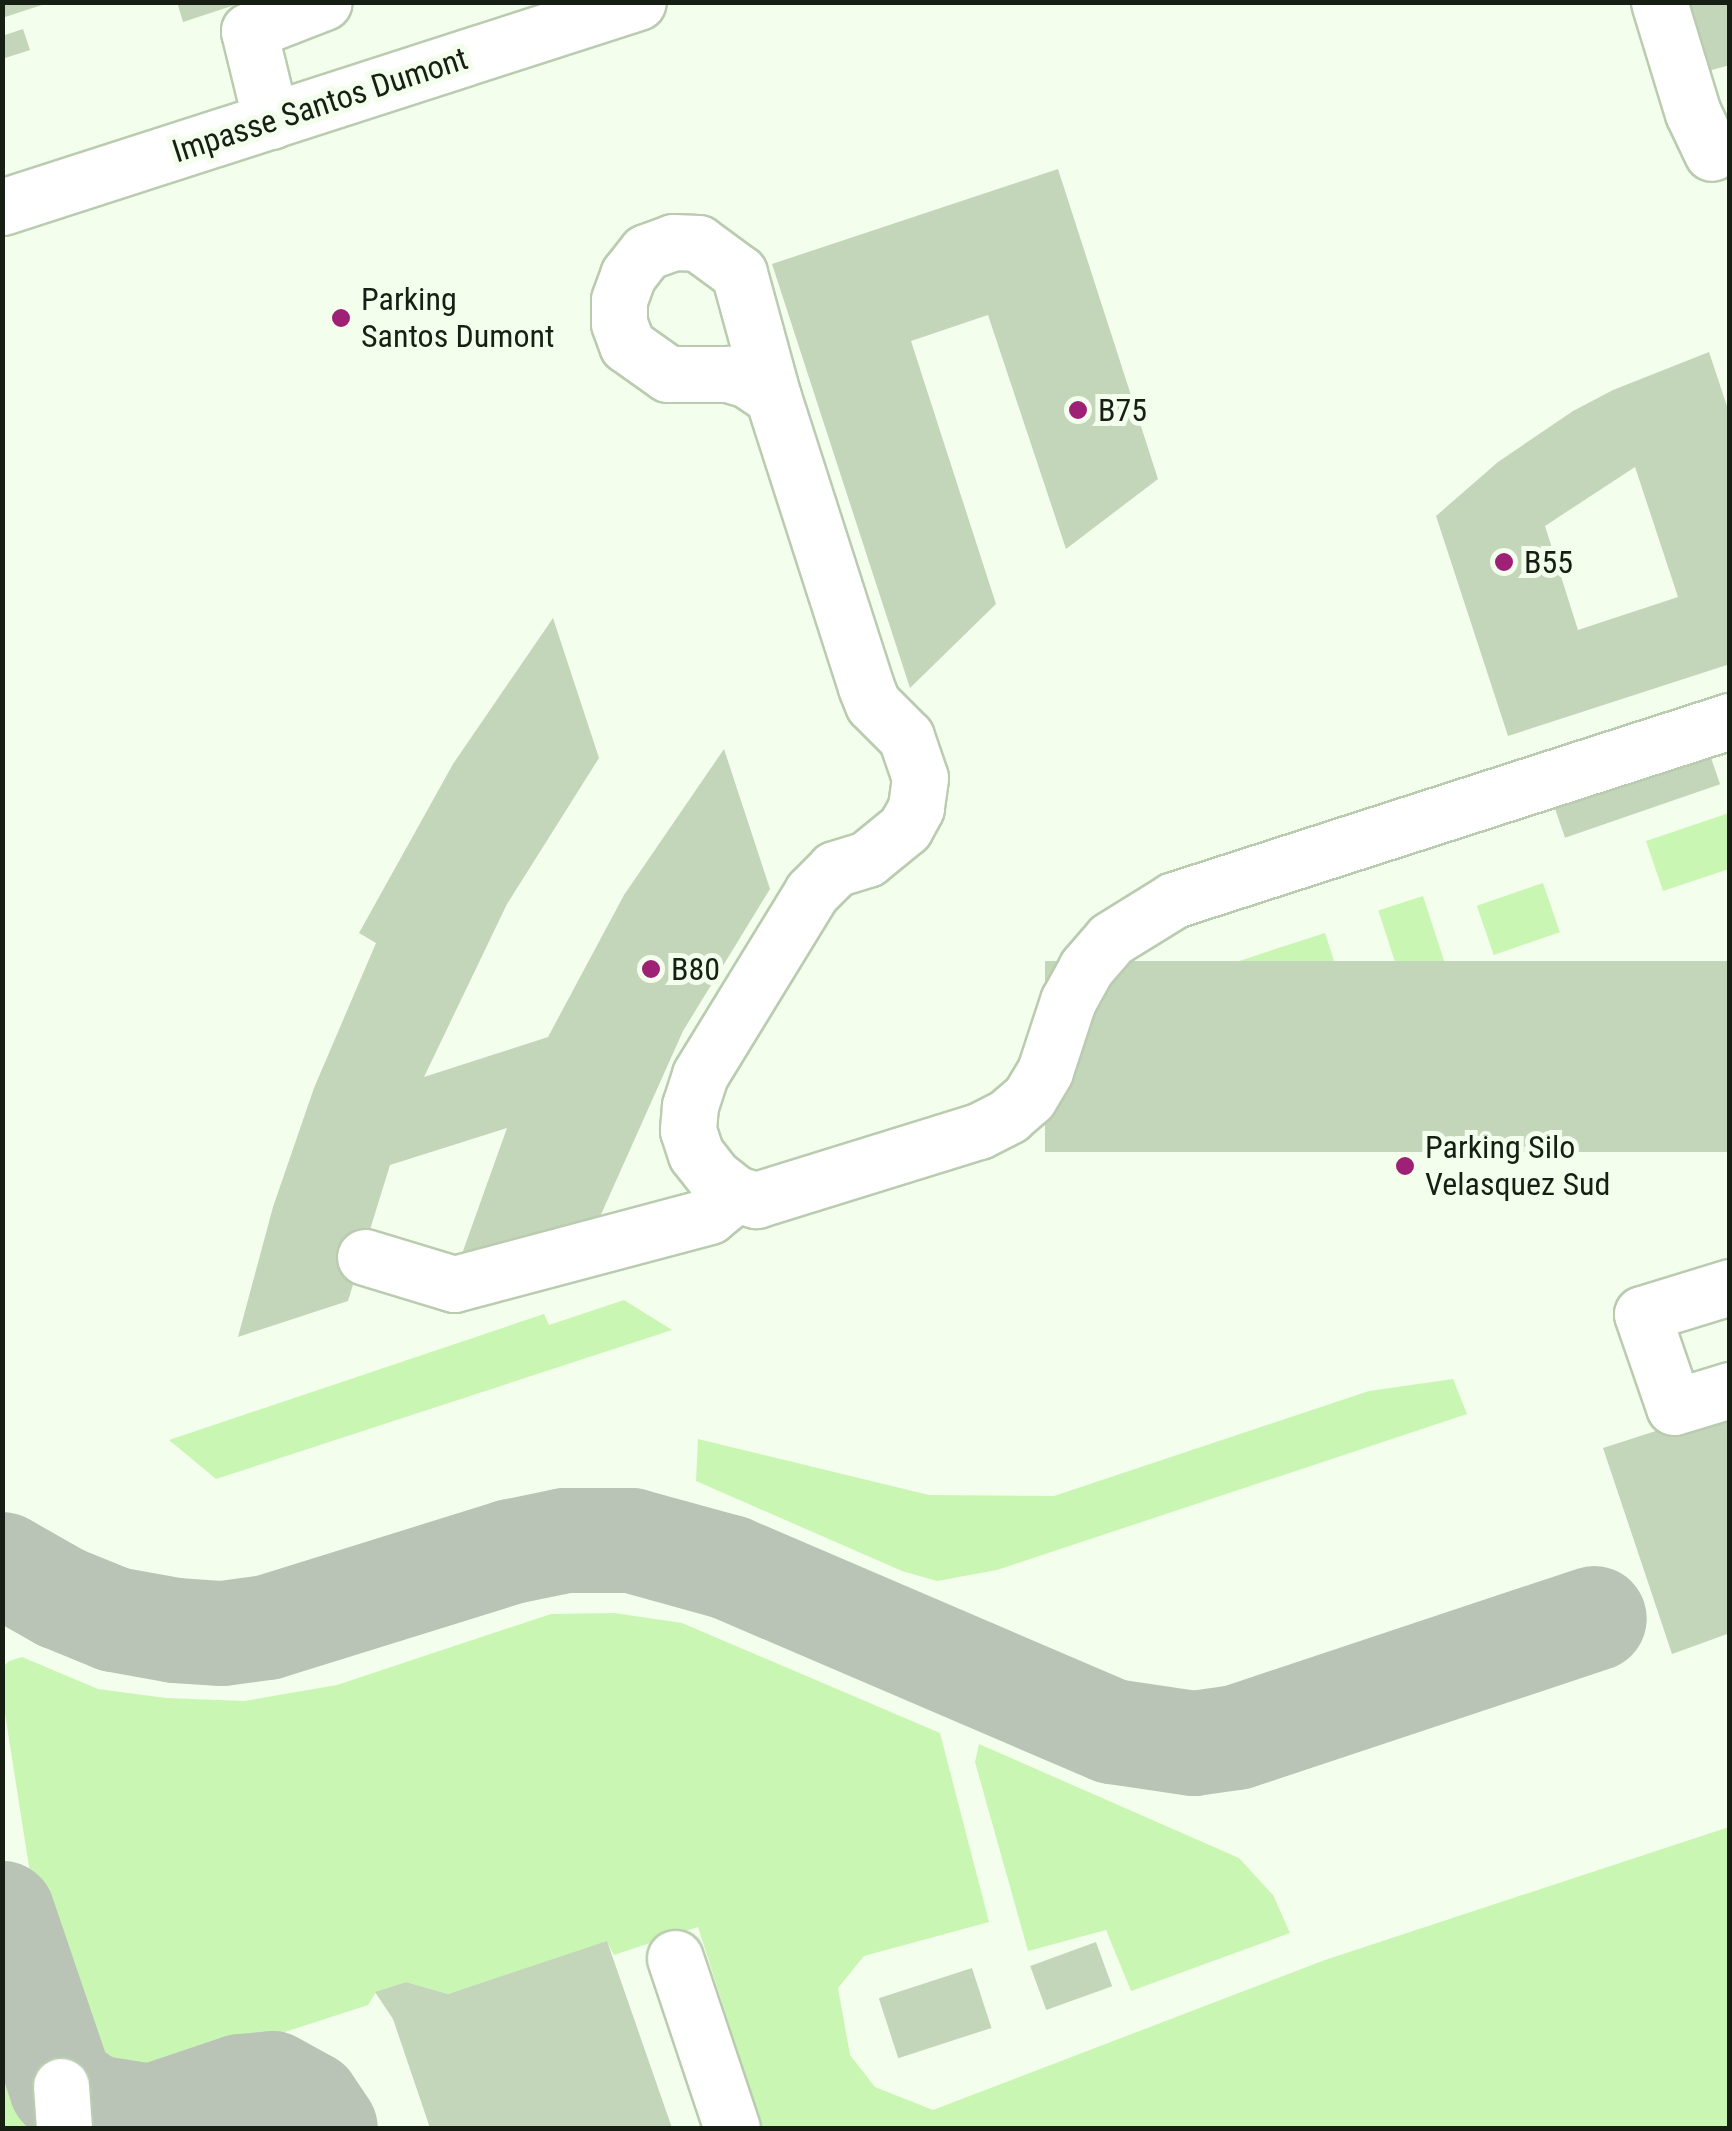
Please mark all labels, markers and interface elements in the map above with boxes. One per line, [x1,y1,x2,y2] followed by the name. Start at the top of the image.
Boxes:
[168,39,472,171] street label: Impasse Santos Dumont
[361,281,554,356] place label: Parking Santos Dumont
[330,307,352,329] marker: Parking Santos Dumont
[1098,391,1147,429] place label: B75
[1067,399,1089,421] marker: B75
[1524,543,1573,581] place label: B55
[1493,551,1515,573] marker: B55
[671,950,720,988] place label: B80
[640,958,662,980] marker: B80
[1425,1129,1610,1204] place label: Parking Silo Velasquez Sud
[1394,1155,1416,1177] marker: Parking Silo Velasquez Sud

